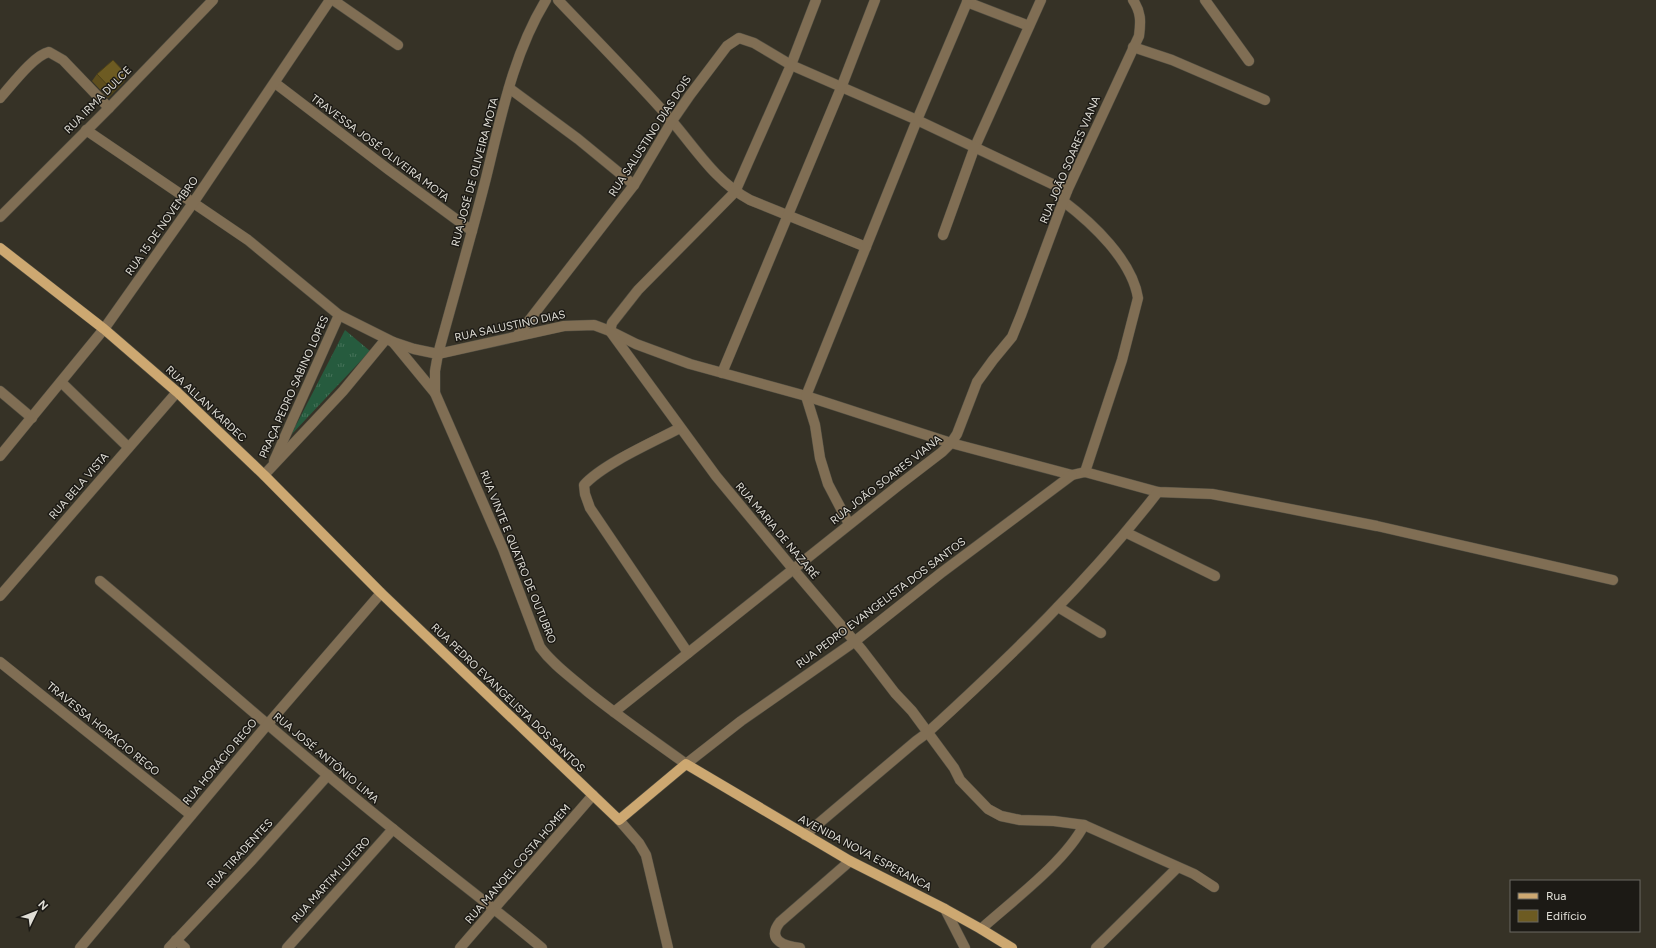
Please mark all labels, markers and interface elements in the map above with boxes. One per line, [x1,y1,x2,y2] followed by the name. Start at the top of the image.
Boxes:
[62,64,134,136] street label: RUA IRMA DULCE
[606,73,694,199] street label: RUA SALUSTINO DIAS DOIS
[308,92,452,205] street label: TRAVESSA JOSÉ OLIVEIRA MOTA
[1036,93,1103,226] street label: RUA JOÃO SOARES VIANA
[449,96,501,248] street label: RUA JOSÉ DE OLIVEIRA MOTA
[123,174,201,278] street label: RUA 15 DE NOVEMBRO
[453,308,567,344] street label: RUA SALUSTINO DIAS
[257,313,332,460] street label: PRAÇA PEDRO SABINO LOPES
[163,363,249,445] street label: RUA ALLAN KARDEC
[827,431,945,527] street label: RUA JOÃO SOARES VIANA
[47,450,112,522] street label: RUA BELA VISTA
[477,469,559,646] street label: RUA VINTE E QUATRO DE OUTUBRO
[733,480,821,582] street label: RUA MARIA DE NAZARÉ
[794,535,968,671] street label: RUA PEDRO EVANGELISTA DOS SANTOS
[428,621,588,775] street label: RUA PEDRO EVANGELISTA DOS SANTOS
[44,679,162,779] street label: TRAVESSA HORÁCIO REGO
[271,709,382,806] street label: RUA JOSÉ ANTÔNIO LIMA
[180,716,260,808] street label: RUA HORÁCIO REGO
[463,802,573,926] street label: RUA MANOEL COSTA HOMEM
[796,812,934,894] street label: AVENIDA NOVA ESPERANCA
[204,816,276,891] street label: RUA TIRADENTES
[289,834,373,926] street label: RUA MARTIM LUTERO
[1510,880,1640,932] legend
[1546,889,1566,903] text: Rua
[16,892,56,932] north arrow
[35,898,51,913] text: N
[1546,909,1586,923] text: Edifício

